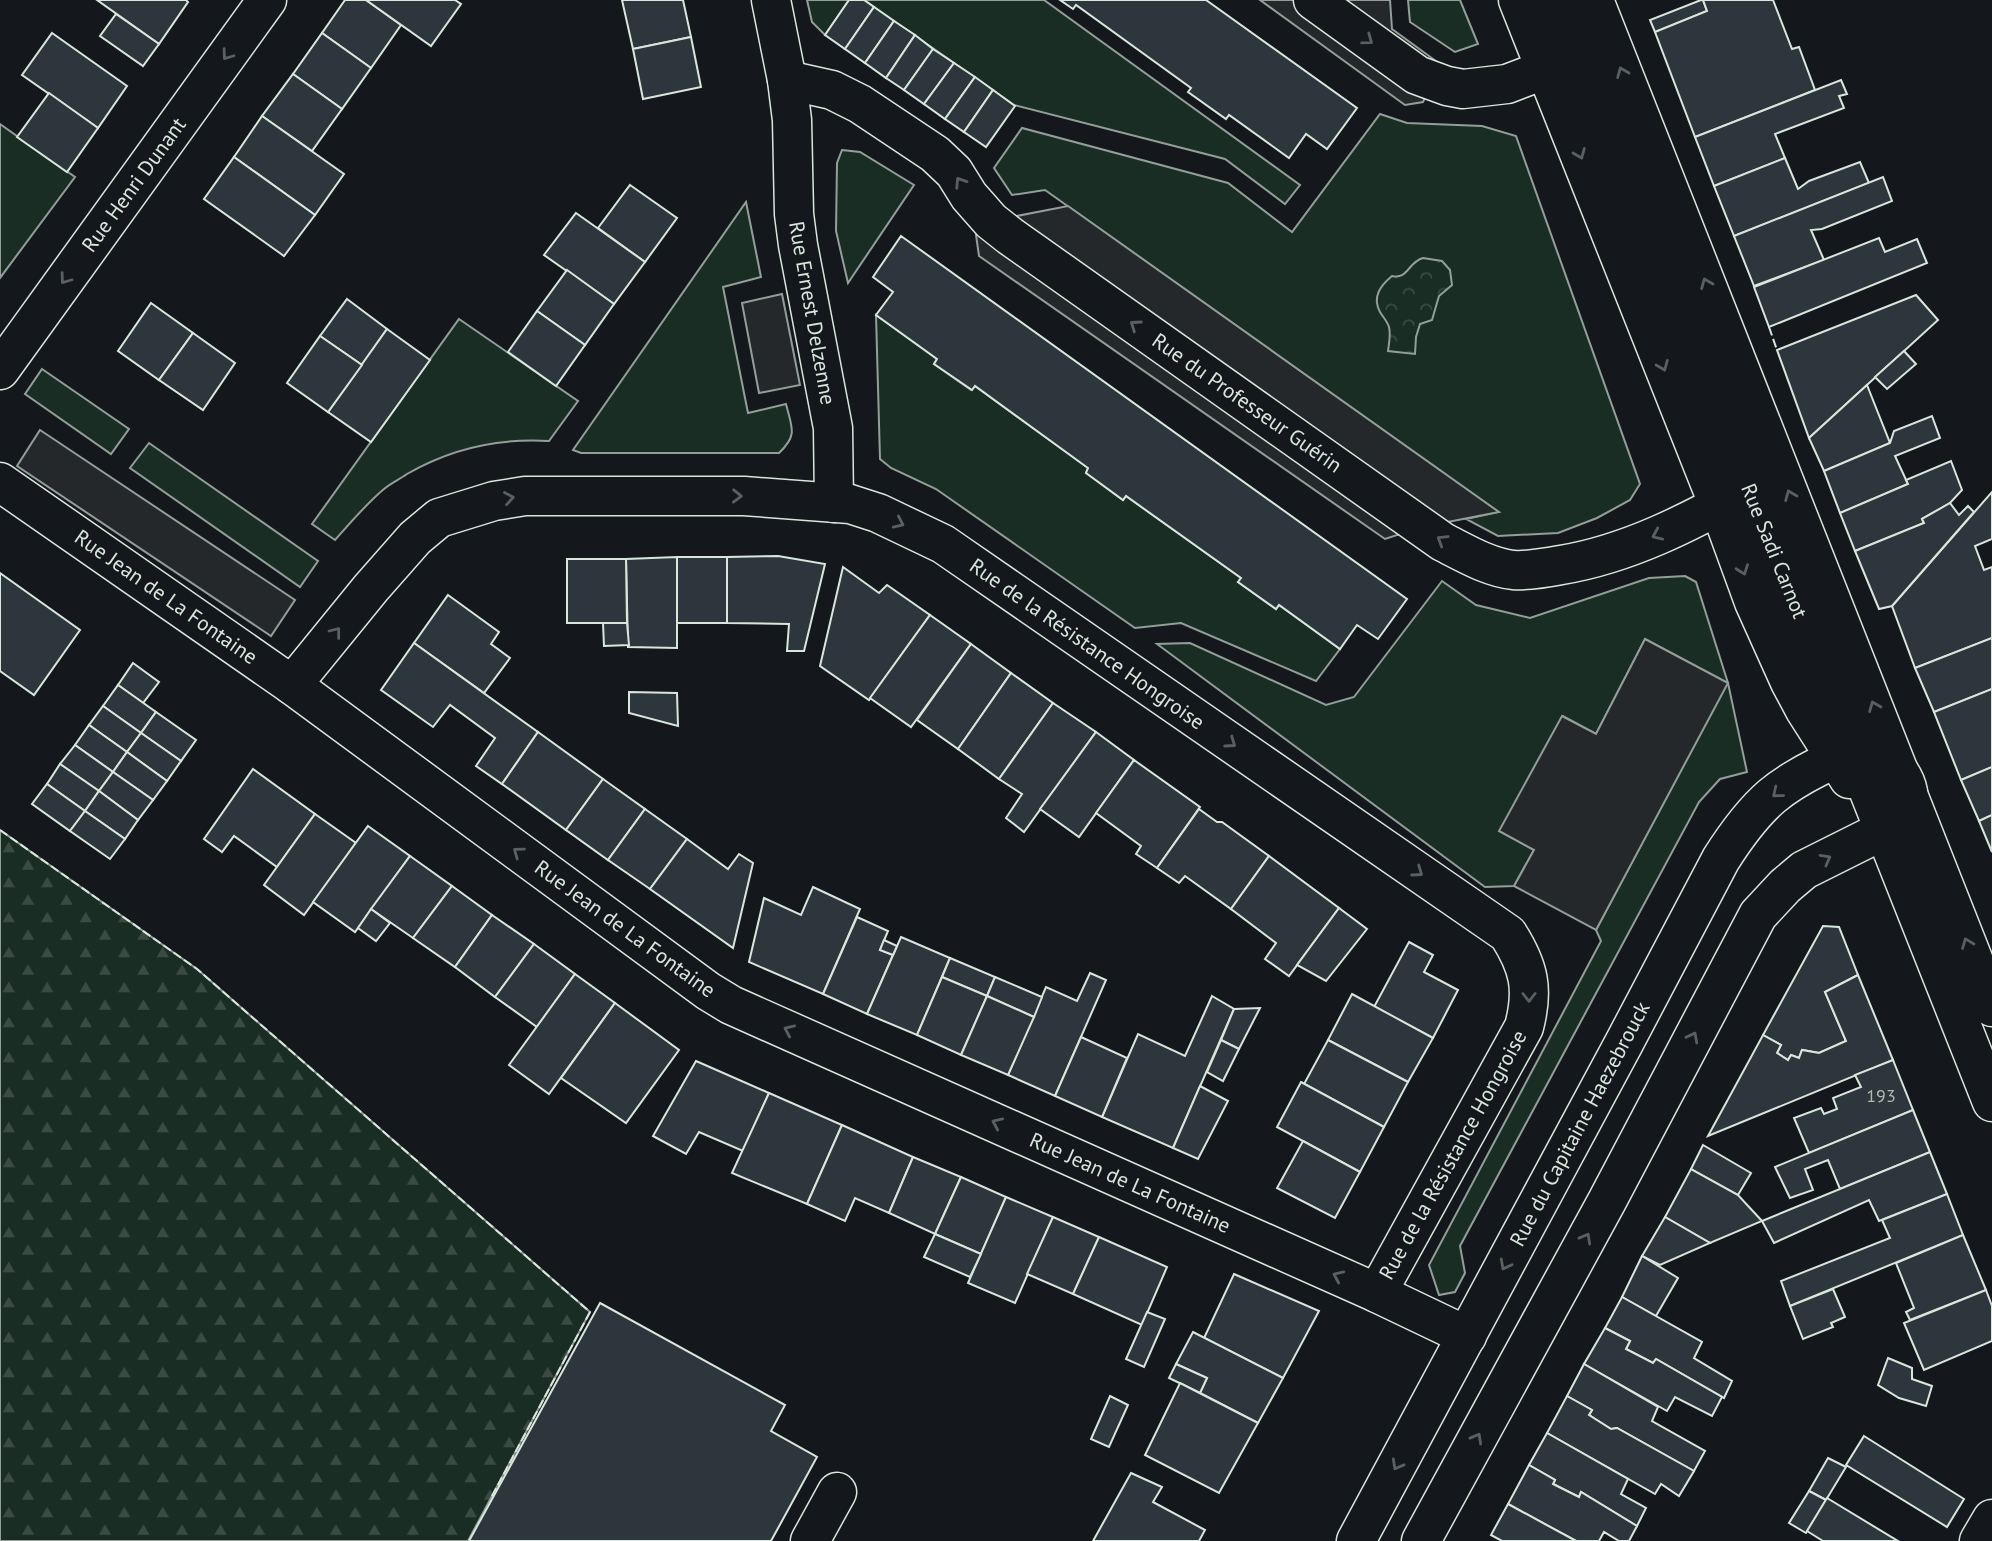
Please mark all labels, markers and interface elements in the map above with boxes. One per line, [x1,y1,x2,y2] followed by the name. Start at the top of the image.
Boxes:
[1360,32,1373,44] one-way arrow
[223,47,235,60] one-way arrow
[1617,66,1631,78] one-way arrow
[76,112,192,257] street label: Rue Henri Dunant
[1571,148,1585,160] one-way arrow
[956,176,969,189] one-way arrow
[783,219,842,407] street label: Rue Ernest Delzenne
[61,272,74,284] one-way arrow
[1701,278,1715,290] one-way arrow
[1130,321,1143,333] one-way arrow
[1147,327,1348,478] street label: Rue du Professeur Guérin
[1655,359,1669,371] one-way arrow
[1735,479,1814,622] street label: Rue Sadi Carnot
[731,489,742,504] one-way arrow
[1785,489,1799,501] one-way arrow
[503,491,515,506] one-way arrow
[892,515,904,529] one-way arrow
[70,523,263,670] street label: Rue Jean de La Fontaine
[1652,527,1664,541] one-way arrow
[1436,535,1449,548] one-way arrow
[964,552,1210,735] street label: Rue de la Résistance Hongroise
[1734,564,1748,576] one-way arrow
[328,628,340,641] one-way arrow
[1868,701,1882,713] one-way arrow
[1223,735,1236,747] one-way arrow
[1772,785,1784,798] one-way arrow
[513,848,526,860] one-way arrow
[530,854,721,1003] street label: Rue Jean de La Fontaine
[1819,854,1831,867] one-way arrow
[1411,864,1424,877] one-way arrow
[1962,938,1976,950] one-way arrow
[1521,993,1537,1003] one-way arrow
[1503,997,1656,1251] street label: Rue du Capitaine Haezebrouck
[784,1024,796,1038] one-way arrow
[1373,1025,1532,1284] street label: Rue de la Résistance Hongroise
[1684,1032,1698,1044] one-way arrow
[1866,1084,1896,1107] house number: 193
[991,1117,1004,1131] one-way arrow
[1026,1126,1235,1239] street label: Rue Jean de La Fontaine
[1578,1233,1591,1246] one-way arrow
[1500,1257,1513,1270] one-way arrow
[1333,1270,1346,1284] one-way arrow
[1469,1433,1482,1445] one-way arrow
[1392,1457,1405,1470] one-way arrow

